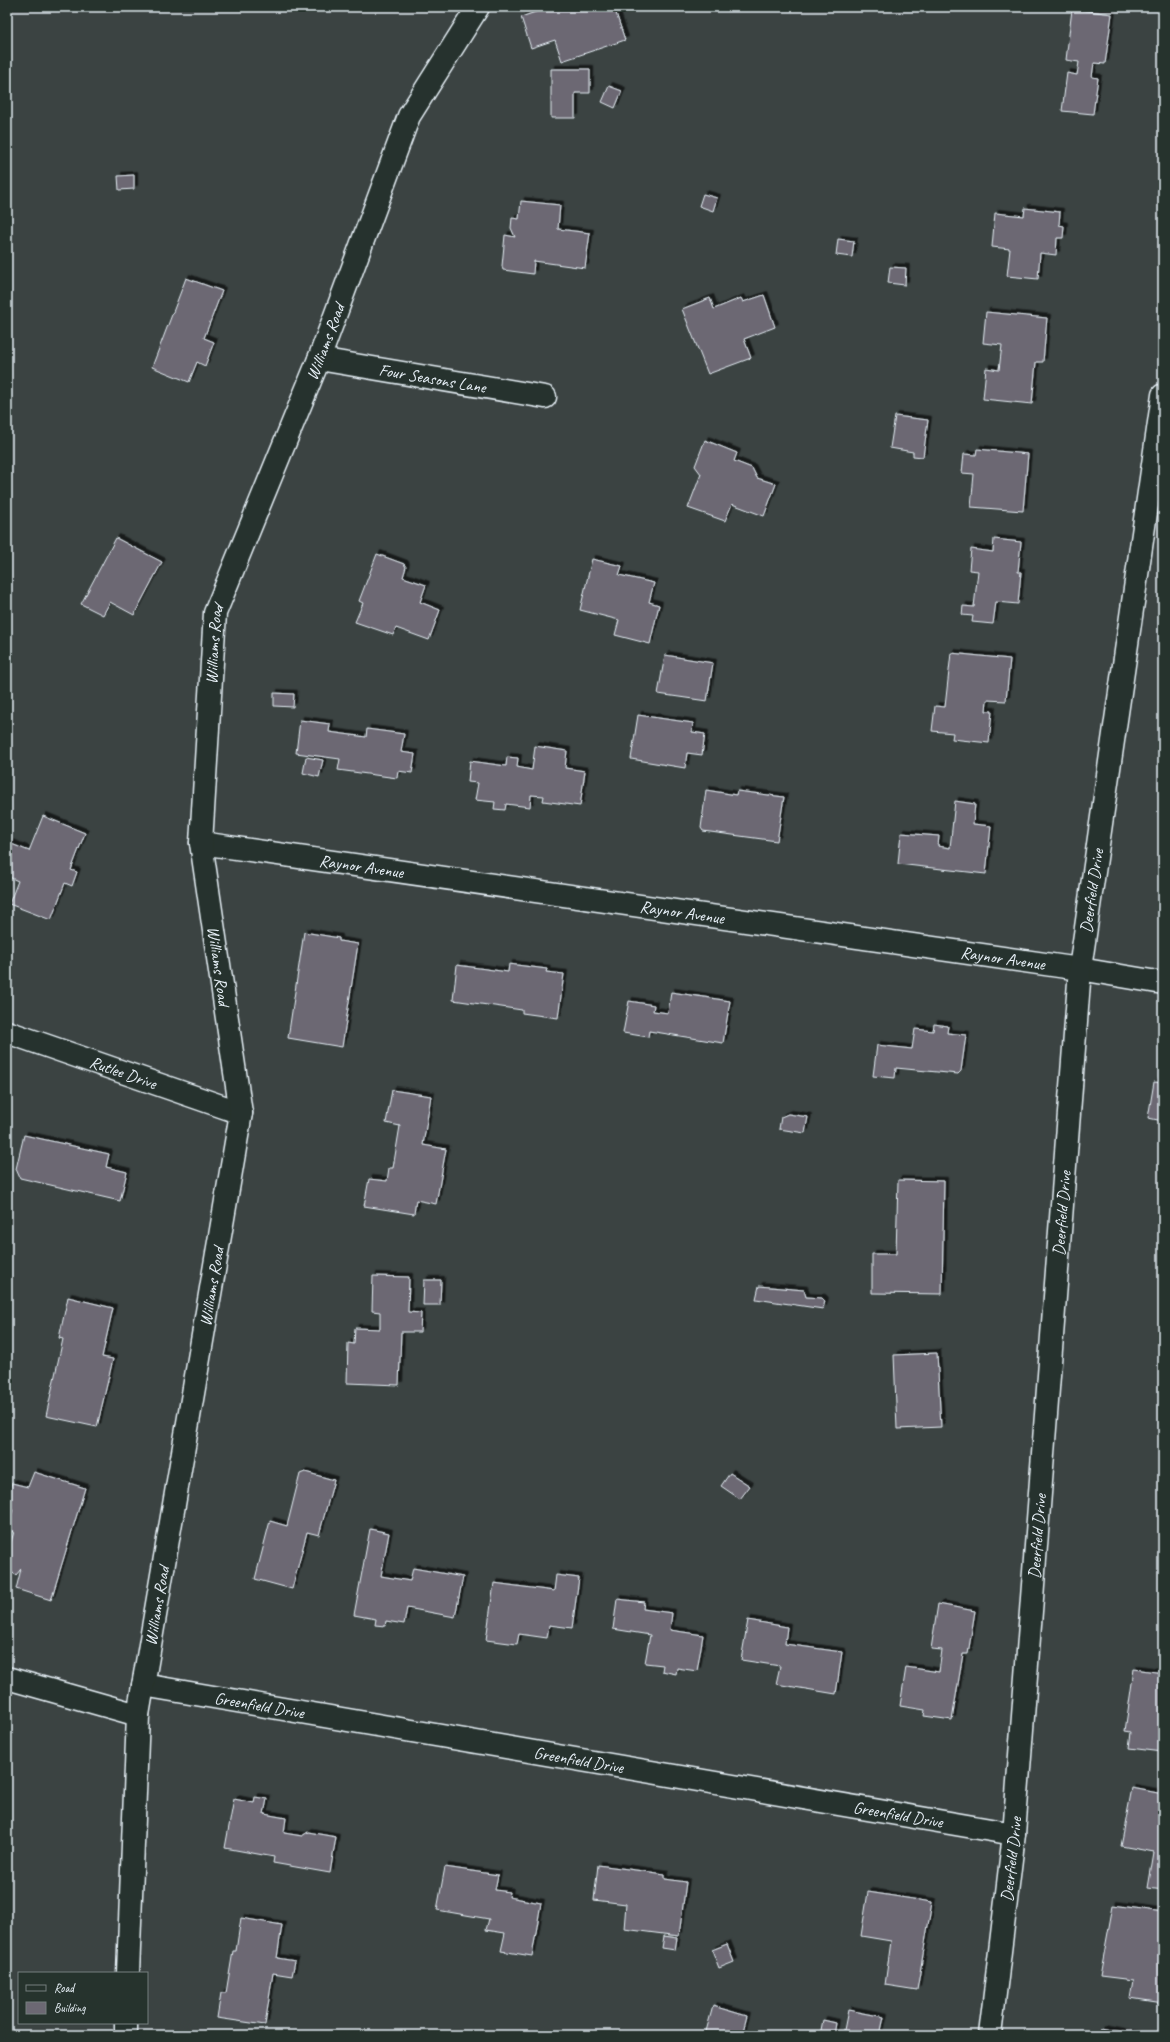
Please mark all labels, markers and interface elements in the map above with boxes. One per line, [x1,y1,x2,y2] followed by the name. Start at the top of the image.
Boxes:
[302,298,351,383] street label: Williams Road
[377,359,489,398] street label: Four Seasons Lane
[201,598,230,685] street label: Williams Road
[1075,846,1108,934] street label: Deerfield Drive
[318,850,406,883] street label: Raynor Avenue
[638,896,727,929] street label: Raynor Avenue
[203,925,235,1010] street label: Williams Road
[959,942,1048,975] street label: Raynor Avenue
[87,1051,161,1094] street label: Rutlee Drive
[1048,1169,1076,1256] street label: Deerfield Drive
[195,1242,229,1328] street label: Williams Road
[1024,1492,1051,1579] street label: Deerfield Drive
[140,1561,175,1647] street label: Williams Road
[213,1687,307,1724] street label: Greenfield Drive
[532,1742,626,1778] street label: Greenfield Drive
[852,1797,946,1833] street label: Greenfield Drive
[996,1815,1026,1903] street label: Deerfield Drive
[18,1972,148,2024] legend
[54,1980,76,1996] text: Road
[54,2000,86,2016] text: Building

